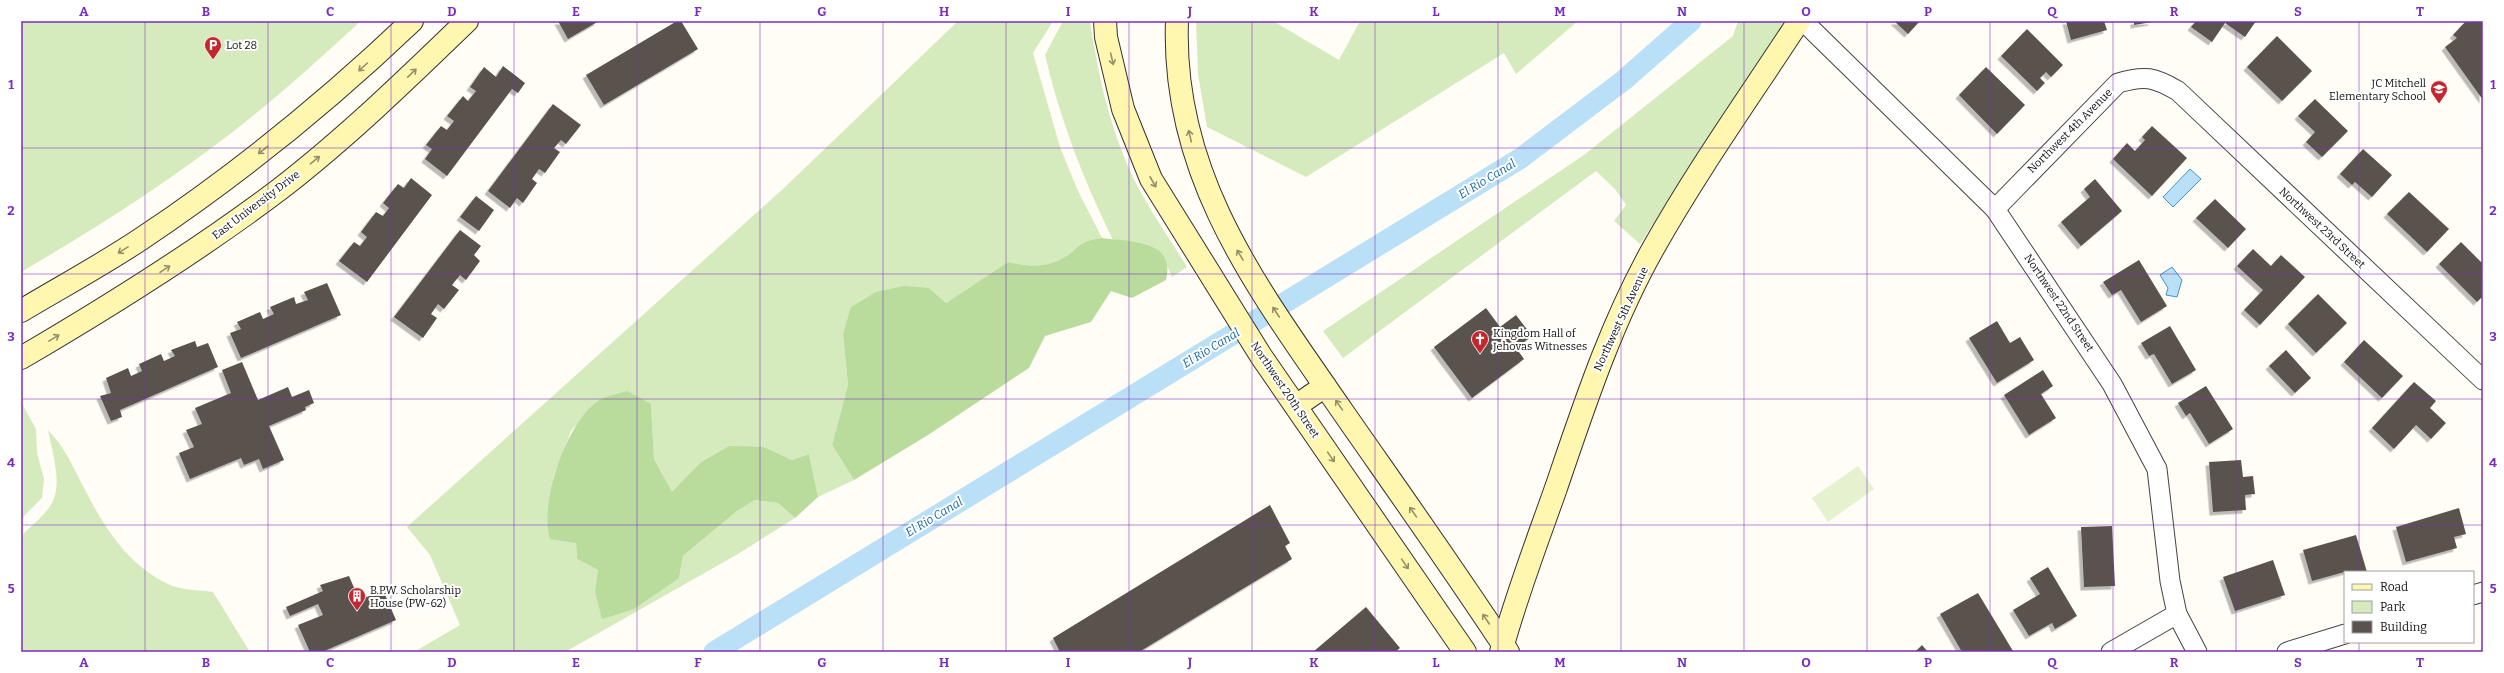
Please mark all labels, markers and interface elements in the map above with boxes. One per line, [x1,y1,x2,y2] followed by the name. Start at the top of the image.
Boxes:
[79,4,89,19] text: A
[202,4,210,19] text: B
[326,4,334,19] text: C
[447,4,457,19] text: D
[572,4,580,19] text: E
[694,4,702,19] text: F
[817,4,827,19] text: G
[939,4,949,19] text: H
[1066,4,1071,19] text: I
[1187,4,1193,19] text: J
[1309,4,1319,19] text: K
[1432,4,1440,19] text: L
[1554,4,1566,19] text: M
[1677,4,1687,19] text: N
[1801,4,1811,19] text: O
[1924,4,1932,19] text: P
[2047,4,2058,19] text: Q
[2170,4,2179,19] text: R
[2294,4,2302,19] text: S
[2416,4,2424,19] text: T
[203,35,223,60] parking icon: Lot 28
[226,39,257,52] place label: Lot 28
[1108,53,1116,66] one-way arrow
[358,63,369,72] one-way arrow
[407,69,418,78] one-way arrow
[8,77,14,92] text: 1
[2329,77,2426,103] place label: JC Mitchell Elementary School
[2490,77,2496,92] text: 1
[2429,79,2449,104] school or university icon: JC Mitchell Elementary School
[2025,86,2115,176] street label: Northwest 4th Avenue
[1186,129,1193,142] one-way arrow
[258,146,269,154] one-way arrow
[310,155,321,164] one-way arrow
[1456,156,1518,202] water label: El Rio Canal
[210,168,302,242] street label: East University Drive
[1149,176,1157,188] one-way arrow
[2276,185,2368,271] street label: Northwest 23rd Street
[7,203,15,218] text: 2
[2489,203,2497,218] text: 2
[118,246,129,254] one-way arrow
[1236,250,1244,261] one-way arrow
[2021,252,2097,354] street label: Northwest 22nd Street
[159,265,171,273] one-way arrow
[1591,265,1651,373] street label: Northwest 5th Avenue
[1272,307,1280,318] one-way arrow
[1180,325,1242,371] water label: El Rio Canal
[1492,327,1587,353] place label: Kingdom Hall of Jehovas Witnesses
[7,329,15,344] text: 3
[1470,329,1490,354] church icon: Kingdom Hall of Jehovas Witnesses
[2489,329,2497,344] text: 3
[48,333,60,341] one-way arrow
[1248,339,1322,441] street label: Northwest 20th Street
[1335,400,1343,411] one-way arrow
[1327,451,1335,462] one-way arrow
[7,455,15,470] text: 4
[2489,455,2497,470] text: 4
[903,494,965,540] water label: El Rio Canal
[1409,507,1417,518] one-way arrow
[1401,558,1409,569] one-way arrow
[2344,571,2474,643] legend
[2380,580,2408,594] text: Road
[7,581,15,596] text: 5
[2489,581,2497,596] text: 5
[370,584,461,610] place label: B.P.W. Scholarship House (PW-62)
[347,586,367,611] building icon: B.P.W. Scholarship House (PW-62)
[2380,600,2406,614] text: Park
[1482,614,1490,625] one-way arrow
[2380,620,2427,634] text: Building
[79,655,89,670] text: A
[202,655,210,670] text: B
[326,655,334,670] text: C
[447,655,457,670] text: D
[572,655,580,670] text: E
[694,655,702,670] text: F
[817,655,827,670] text: G
[939,655,949,670] text: H
[1066,655,1071,670] text: I
[1187,655,1193,670] text: J
[1309,655,1319,670] text: K
[1432,655,1440,670] text: L
[1554,655,1566,670] text: M
[1677,655,1687,670] text: N
[1801,655,1811,670] text: O
[1924,655,1932,670] text: P
[2047,655,2058,670] text: Q
[2170,655,2179,670] text: R
[2294,655,2302,670] text: S
[2416,655,2424,670] text: T

